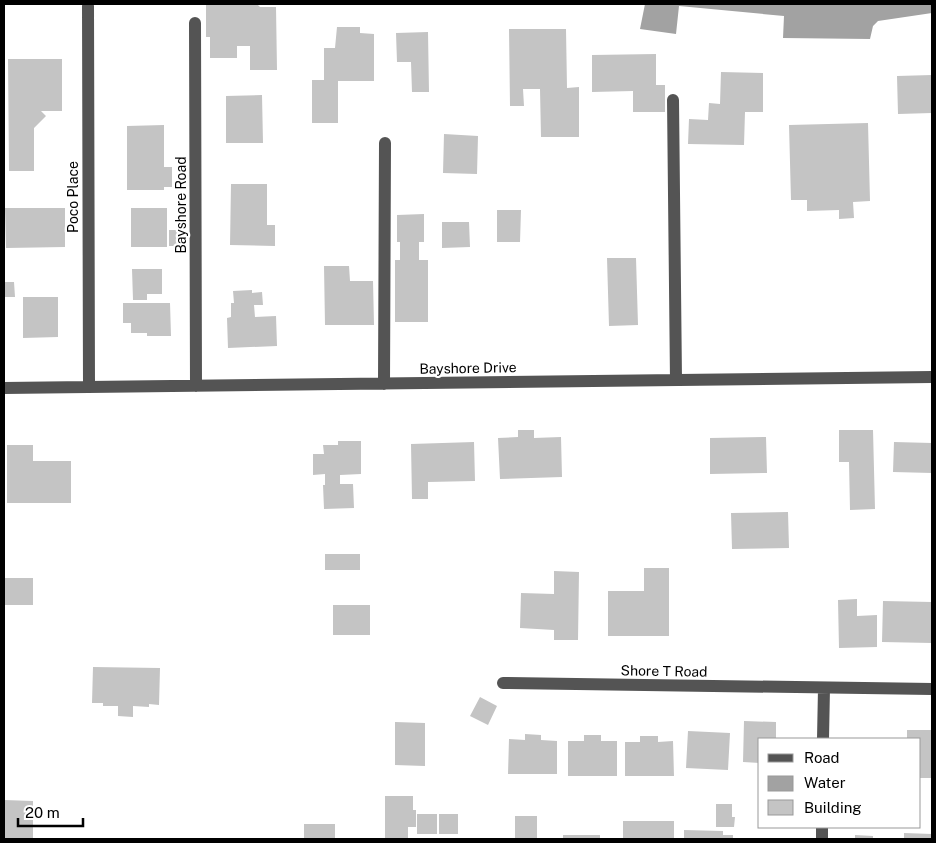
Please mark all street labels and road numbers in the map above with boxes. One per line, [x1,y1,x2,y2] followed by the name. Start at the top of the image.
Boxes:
[173,156,189,254] street label: Bayshore Road
[65,161,81,233] street label: Poco Place
[419,359,517,377] street label: Bayshore Drive
[620,662,708,680] street label: Shore T Road

